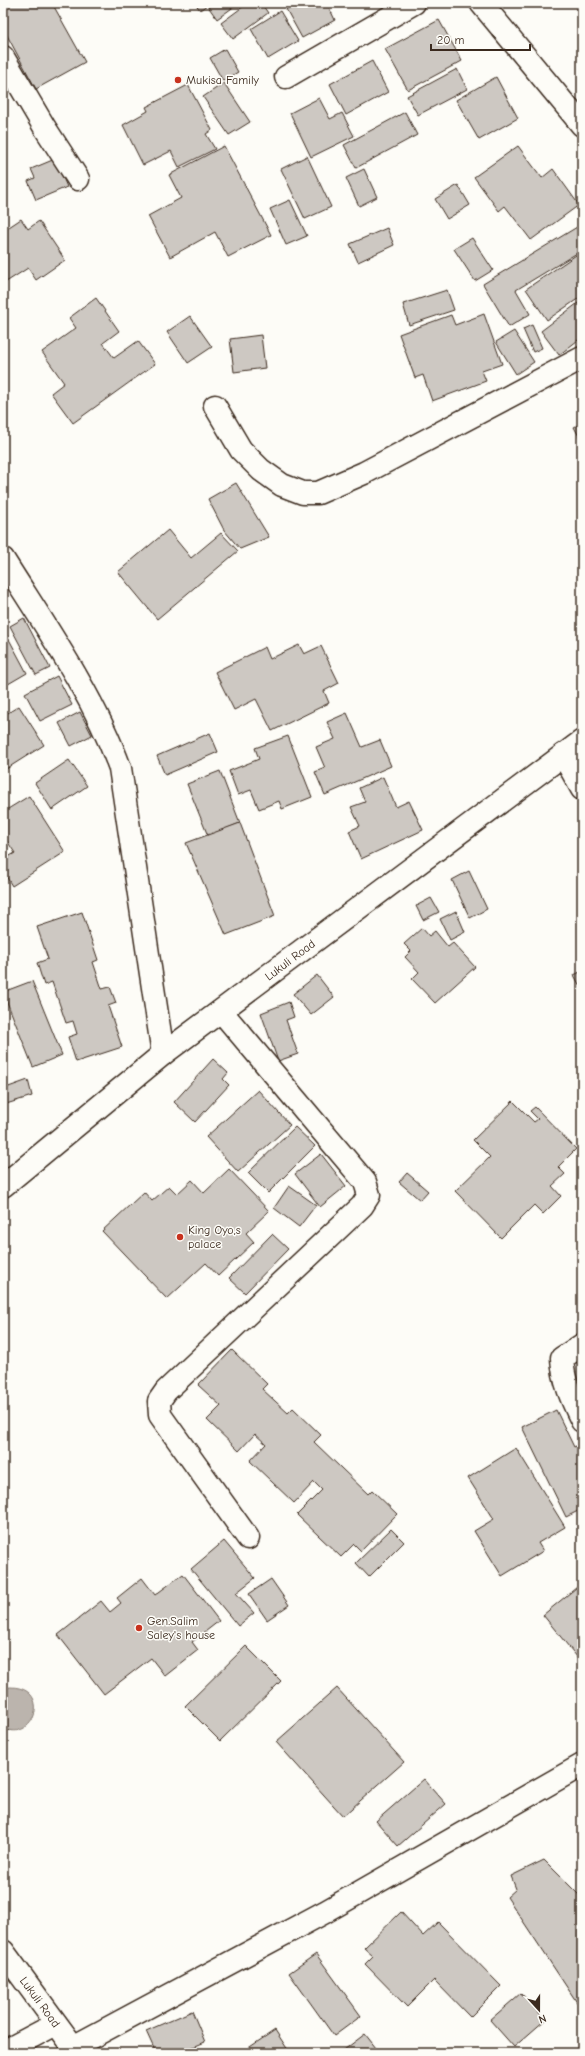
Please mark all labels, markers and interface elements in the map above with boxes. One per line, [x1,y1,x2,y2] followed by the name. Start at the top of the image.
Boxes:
[431,26,530,52] scale bar
[437,33,465,47] text: 20 m
[186,73,260,87] place label: Mukisa Family
[173,75,183,85] marker: Mukisa Family
[262,937,318,983] street label: Lukuli Road
[188,1223,241,1251] place label: King Oyo,s palace
[175,1232,185,1242] marker: King Oyo,s palace
[147,1614,215,1642] place label: Gen.Salim Saley's house
[134,1623,144,1633] marker: Gen.Salim Saley's house
[17,1974,63,2030] street label: Lukuli Road
[519,1990,559,2030] north arrow
[537,2012,548,2026] text: N

